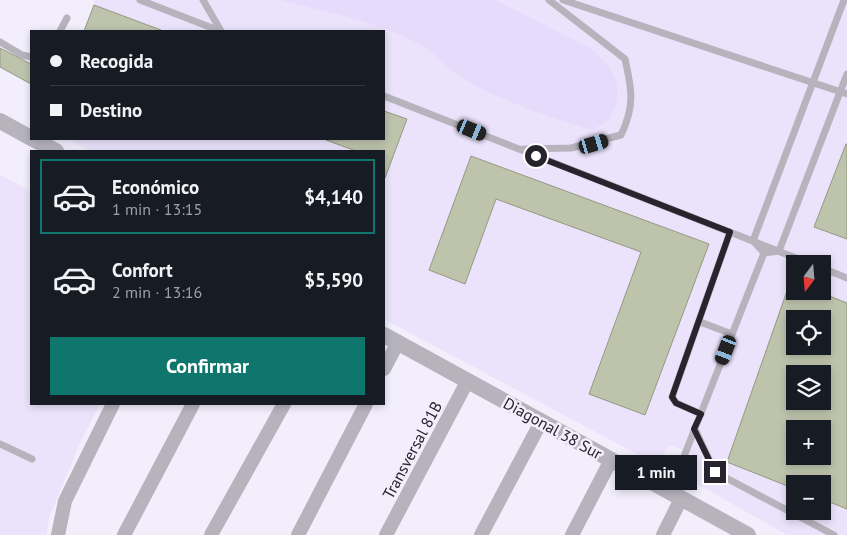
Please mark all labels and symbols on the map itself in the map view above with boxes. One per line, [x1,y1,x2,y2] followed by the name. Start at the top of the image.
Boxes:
[455,117,488,143] car
[577,133,610,155] car
[525,145,547,167] route start
[786,255,831,300] north arrow
[713,333,738,367] car
[500,393,606,464] street label: Diagonal 38 Sur
[378,398,446,502] street label: Transversal 81B
[615,454,698,490] callout: 1 min
[704,461,726,483] route end

